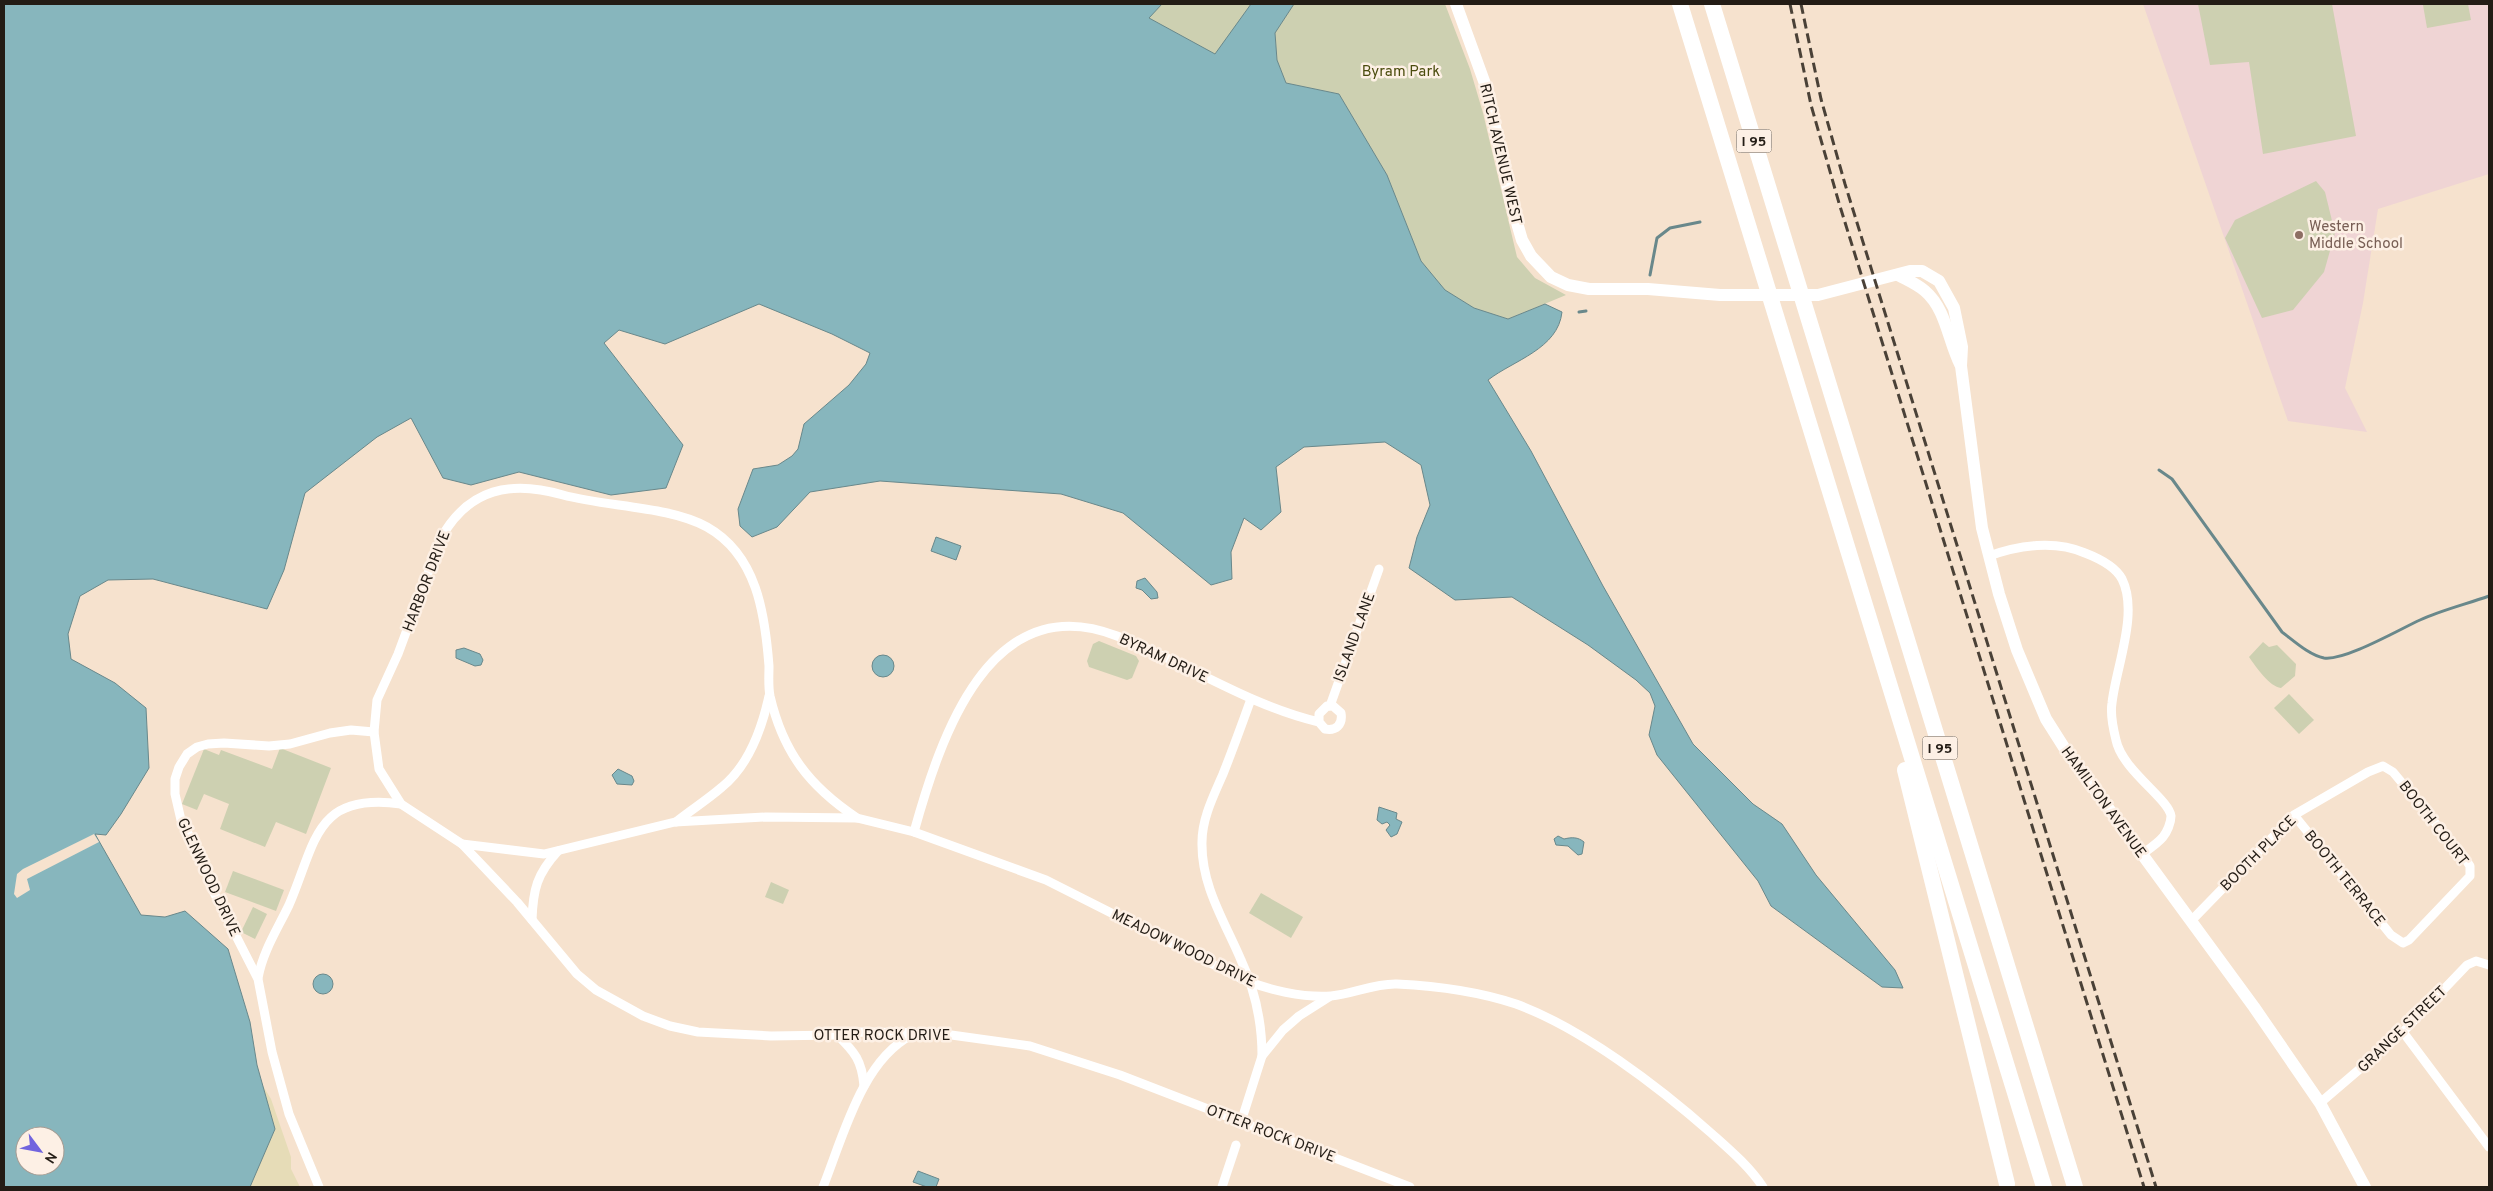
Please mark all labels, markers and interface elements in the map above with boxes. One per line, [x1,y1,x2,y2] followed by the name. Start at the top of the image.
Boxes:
[1362,63,1440,82] park label: Byram Park
[1474,82,1525,227] street label: RITCH AVENUE WEST
[1736,130,1772,152] road number: I 95
[2309,218,2403,254] place label: Western Middle School
[2293,229,2305,241] marker: Western Middle School
[399,528,455,635] street label: HARBOR DRIVE
[1330,590,1380,685] street label: ISLAND LANE
[1116,630,1211,688] street label: BYRAM DRIVE
[1922,736,1958,760] road number: I 95
[2056,743,2150,862] street label: HAMILTON AVENUE
[2394,778,2472,870] street label: BOOTH COURT
[2217,812,2301,896] street label: BOOTH PLACE
[172,815,244,940] street label: GLENWOOD DRIVE
[2299,827,2388,931] street label: BOOTH TERRACE
[1108,906,1259,993] street label: MEADOW WOOD DRIVE
[2354,983,2452,1078] street label: GRANGE STREET
[814,1027,950,1046] street label: OTTER ROCK DRIVE
[1203,1101,1338,1168] street label: OTTER ROCK DRIVE
[15,1126,65,1176] north arrow
[40,1148,60,1166] text: N

